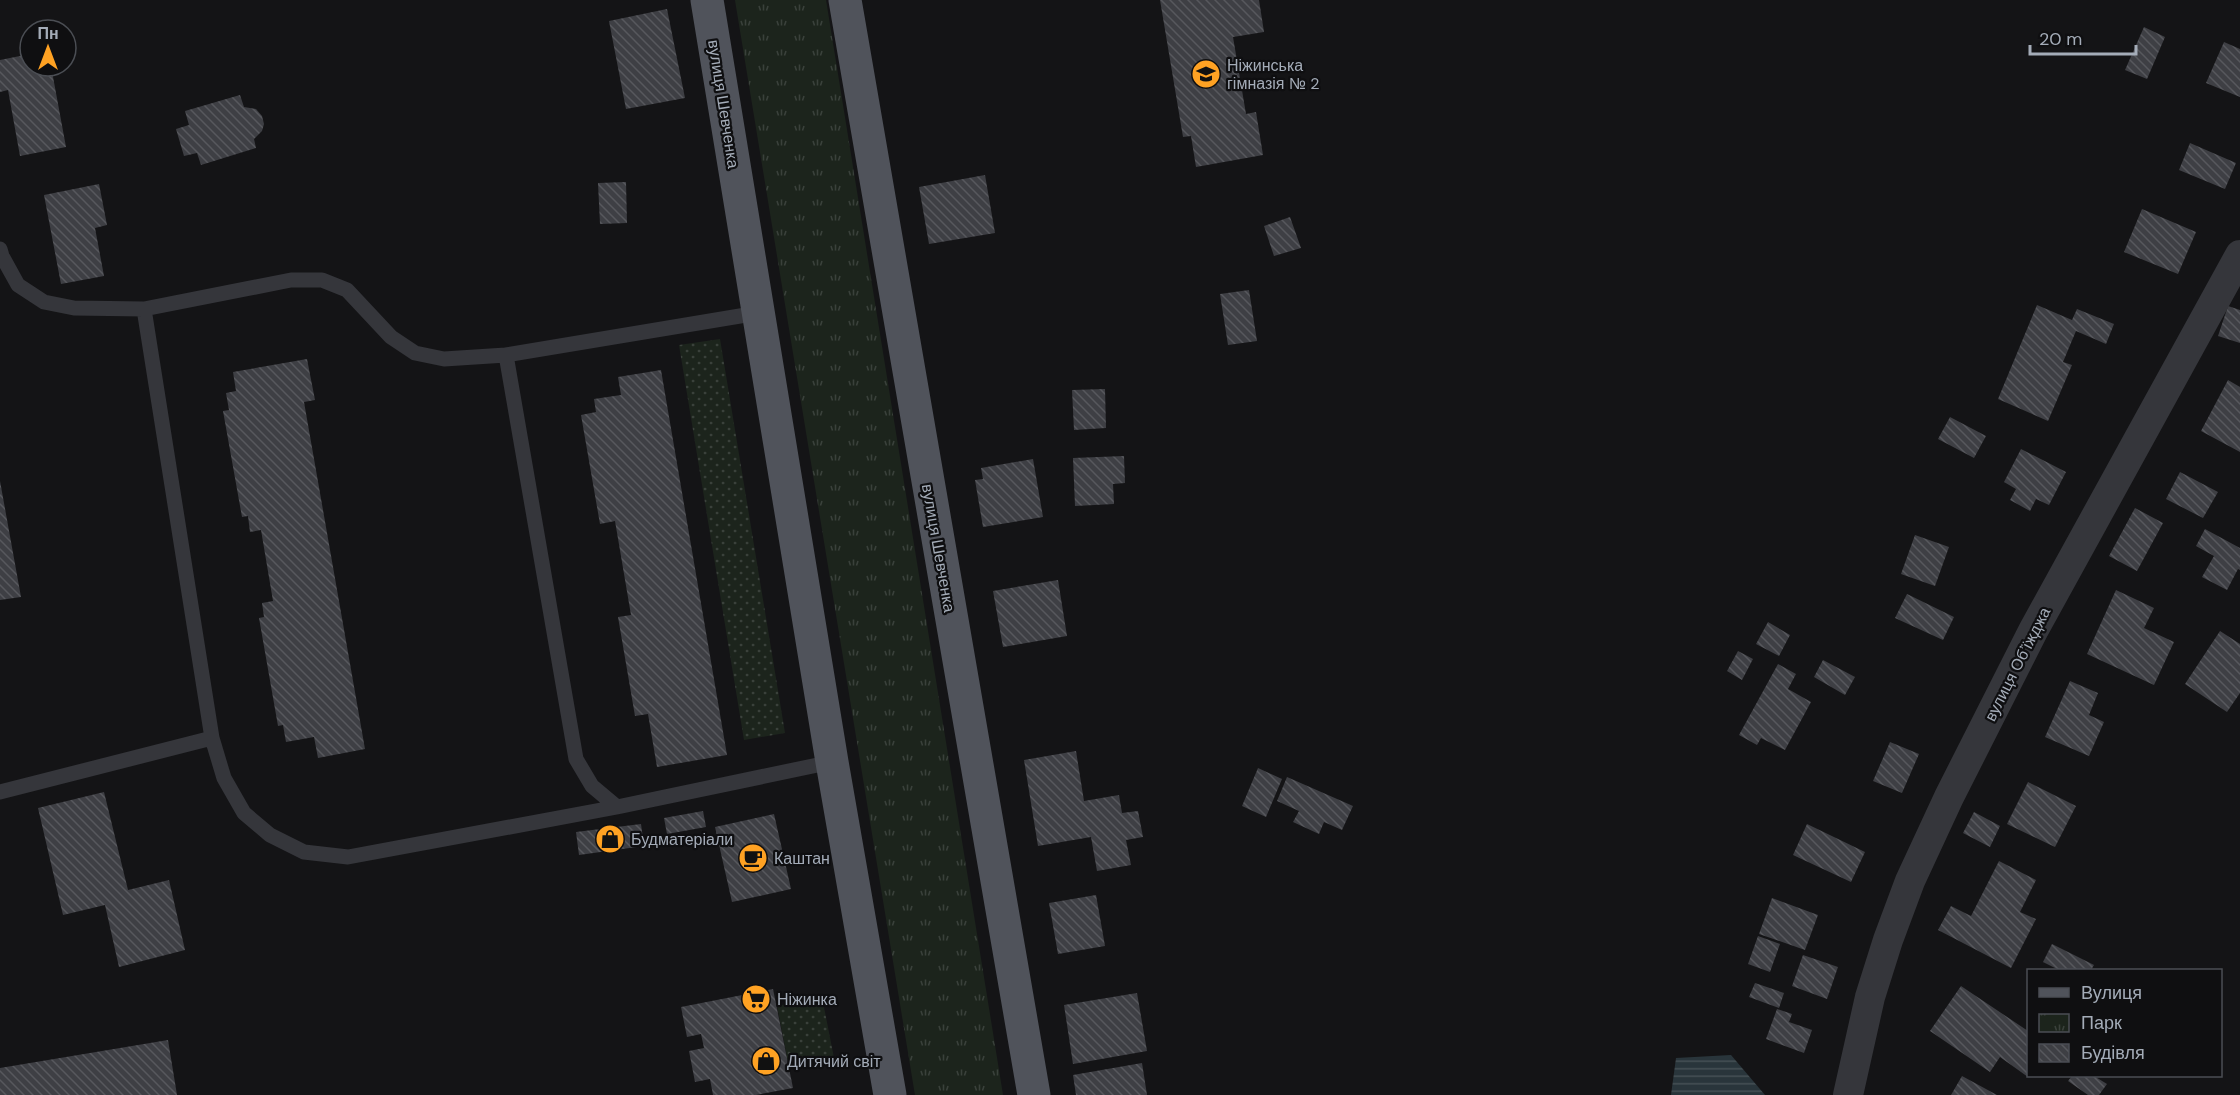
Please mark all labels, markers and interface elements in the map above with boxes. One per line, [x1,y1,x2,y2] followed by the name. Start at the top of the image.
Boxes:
[18,18,78,78] north arrow
[2030,18,2136,56] scale bar
[37,23,59,44] text: Пн
[2039,27,2082,51] text: 20 m
[703,38,744,170] street label: вулиця Шевченка
[1227,55,1319,94] place label: Ніжинська гімназія № 2
[1190,58,1222,90] school or university icon: Ніжинська гімназія № 2
[917,482,960,614] street label: вулиця Шевченка
[1980,604,2055,725] street label: вулиця Обʼїжджа
[594,823,626,855] shop icon: Будматеріали
[631,829,733,850] place label: Будматеріали
[737,842,769,874] cafe icon: Каштан
[774,848,830,869] place label: Каштан
[2027,969,2222,1077] legend
[2081,981,2142,1005] text: Вулиця
[740,983,772,1015] supermarket icon: Ніжинка
[777,989,837,1010] place label: Ніжинка
[2081,1011,2122,1035] text: Парк
[2081,1041,2145,1065] text: Будівля
[750,1045,782,1077] shop icon: Дитячий світ
[787,1051,881,1072] place label: Дитячий світ

